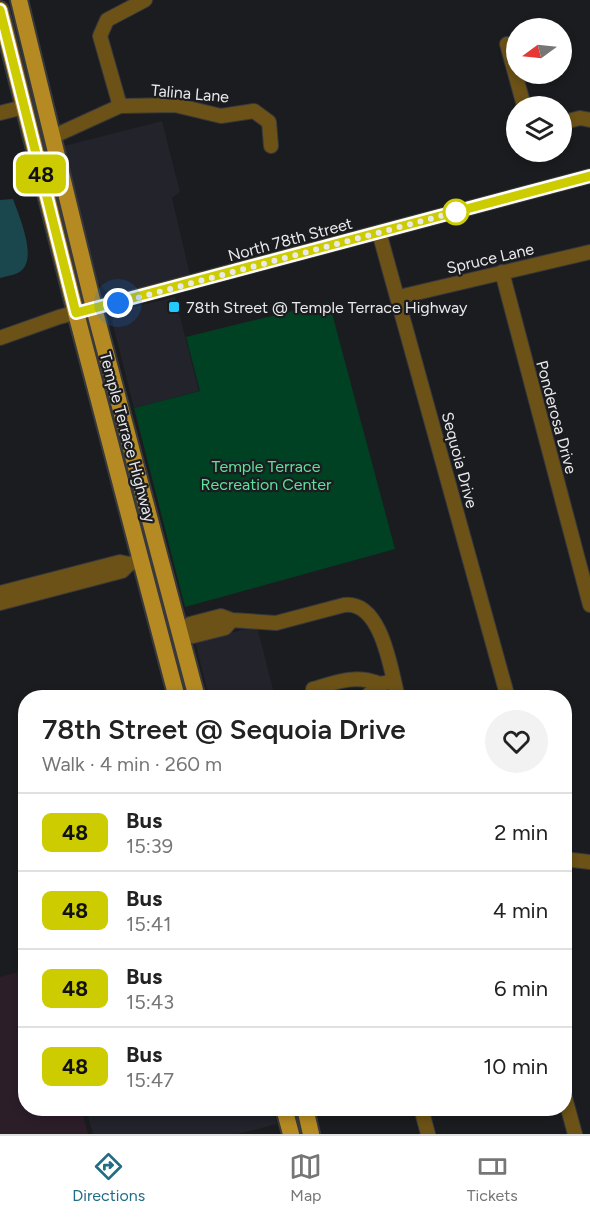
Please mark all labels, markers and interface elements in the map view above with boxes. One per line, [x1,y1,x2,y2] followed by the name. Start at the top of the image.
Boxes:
[506,18,572,84] north arrow
[506,18,572,162] map controls
[150,81,230,106] street label: Talina Lane
[506,96,572,162] button: layers
[14,154,68,194] line badge: 48
[28,162,54,187] text: 48
[443,199,469,225] unlabelled marker
[226,214,354,265] street label: North 78th Street
[445,239,536,278] street label: Spruce Lane
[103,288,133,318] your location
[186,298,468,317] place label: 78th Street @ Temple Terrace Highway
[167,300,181,314] marker: 78th Street @ Temple Terrace Highway
[96,350,160,525] street label: Temple Terrace Highway
[532,358,581,476] street label: Ponderosa Drive
[438,410,482,511] street label: Sequoia Drive
[201,457,332,494] park label: Temple Terrace Recreation Center
[485,710,548,773] button: heart
[42,712,406,746] text: 78th Street @ Sequoia Drive
[42,752,222,776] text: Walk · 4 min · 260 m
[126,807,162,834] text: Bus
[494,819,548,846] text: 2 min
[62,820,88,845] text: 48
[126,834,173,858] text: 15:39
[126,885,162,912] text: Bus
[493,897,548,924] text: 4 min
[62,898,88,923] text: 48
[126,912,172,936] text: 15:41
[126,963,162,990] text: Bus
[494,975,548,1002] text: 6 min
[62,976,88,1001] text: 48
[126,990,174,1014] text: 15:43
[126,1041,162,1068] text: Bus
[483,1053,548,1080] text: 10 min
[62,1054,88,1079] text: 48
[126,1068,174,1092] text: 15:47
[72,1150,145,1205] tab: Directions
[289,1150,322,1205] tab: Map
[467,1150,518,1205] tab: Tickets

